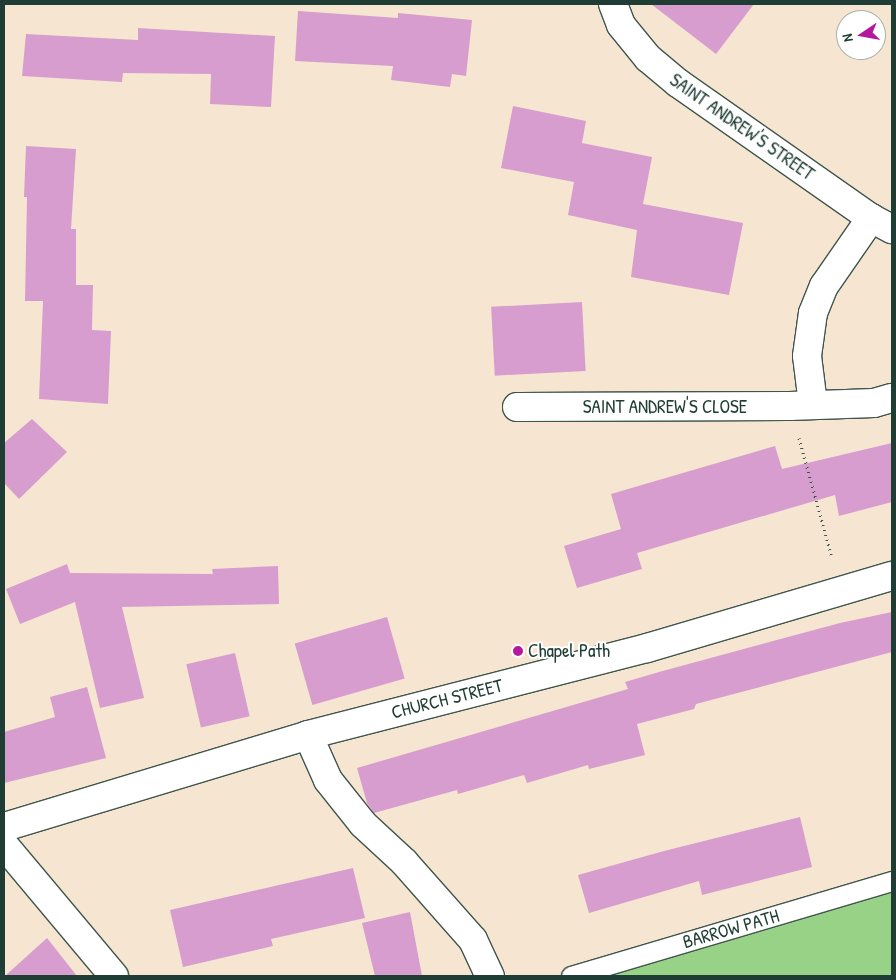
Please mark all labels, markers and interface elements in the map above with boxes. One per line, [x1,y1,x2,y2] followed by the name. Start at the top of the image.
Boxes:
[836,10,886,60] north arrow
[837,32,857,44] text: N
[665,69,819,185] street label: SAINT ANDREW'S STREET
[583,396,747,418] street label: SAINT ANDREW'S CLOSE
[528,640,610,662] place label: Chapel Path
[512,645,524,657] marker: Chapel Path
[389,674,505,724] street label: CHURCH STREET
[680,904,782,954] street label: BARROW PATH

